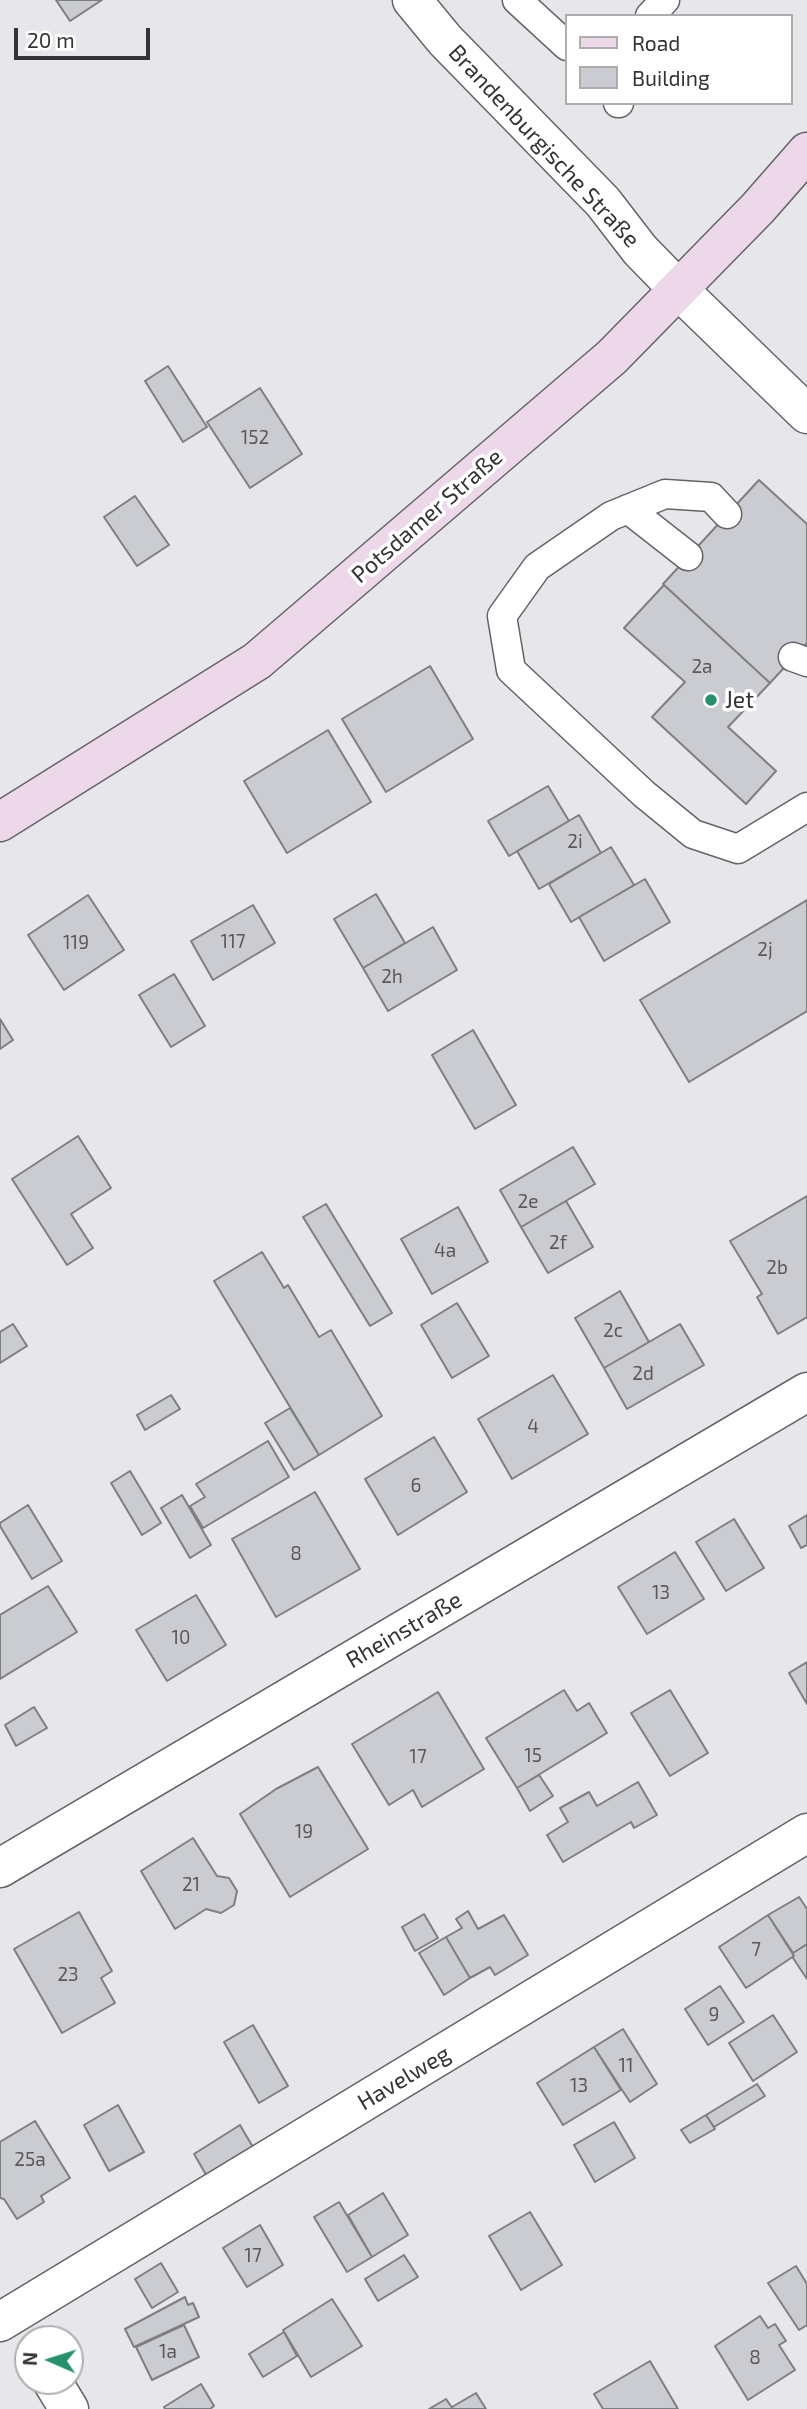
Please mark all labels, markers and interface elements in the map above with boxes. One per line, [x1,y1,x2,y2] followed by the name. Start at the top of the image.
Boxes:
[18,14,154,58] scale bar
[566,14,793,105] legend
[27,27,75,52] text: 20 m
[632,30,680,55] text: Road
[443,39,645,253] street label: Brandenburgische Straße
[632,65,710,90] text: Building
[241,427,269,449] house number: 152
[346,443,508,589] street label: Potsdamer Straße
[691,656,713,678] house number: 2a
[725,686,754,714] place label: Jet
[703,692,719,708] marker: Jet
[567,831,583,853] house number: 2i
[221,931,245,953] house number: 117
[63,932,89,954] house number: 119
[757,939,773,961] house number: 2j
[381,966,403,988] house number: 2h
[518,1191,538,1213] house number: 2e
[549,1232,567,1254] house number: 2f
[434,1240,456,1262] house number: 4a
[766,1257,788,1279] house number: 2b
[603,1320,623,1342] house number: 2c
[632,1363,654,1385] house number: 2d
[527,1416,539,1438] house number: 4
[411,1475,421,1497] house number: 6
[290,1543,302,1565] house number: 8
[652,1582,670,1604] house number: 13
[341,1586,467,1674] street label: Rheinstraße
[171,1627,191,1649] house number: 10
[524,1745,542,1767] house number: 15
[409,1746,427,1768] house number: 17
[295,1821,313,1843] house number: 19
[182,1874,200,1896] house number: 21
[751,1939,761,1961] house number: 7
[57,1964,79,1986] house number: 23
[709,2004,719,2026] house number: 9
[353,2040,455,2116] street label: Havelweg
[618,2055,634,2077] house number: 11
[570,2075,588,2097] house number: 13
[14,2149,46,2171] house number: 25a
[244,2245,262,2267] house number: 17
[14,2325,84,2395] north arrow
[159,2341,177,2363] house number: 1a
[749,2347,761,2369] house number: 8
[18,2352,41,2366] text: N

